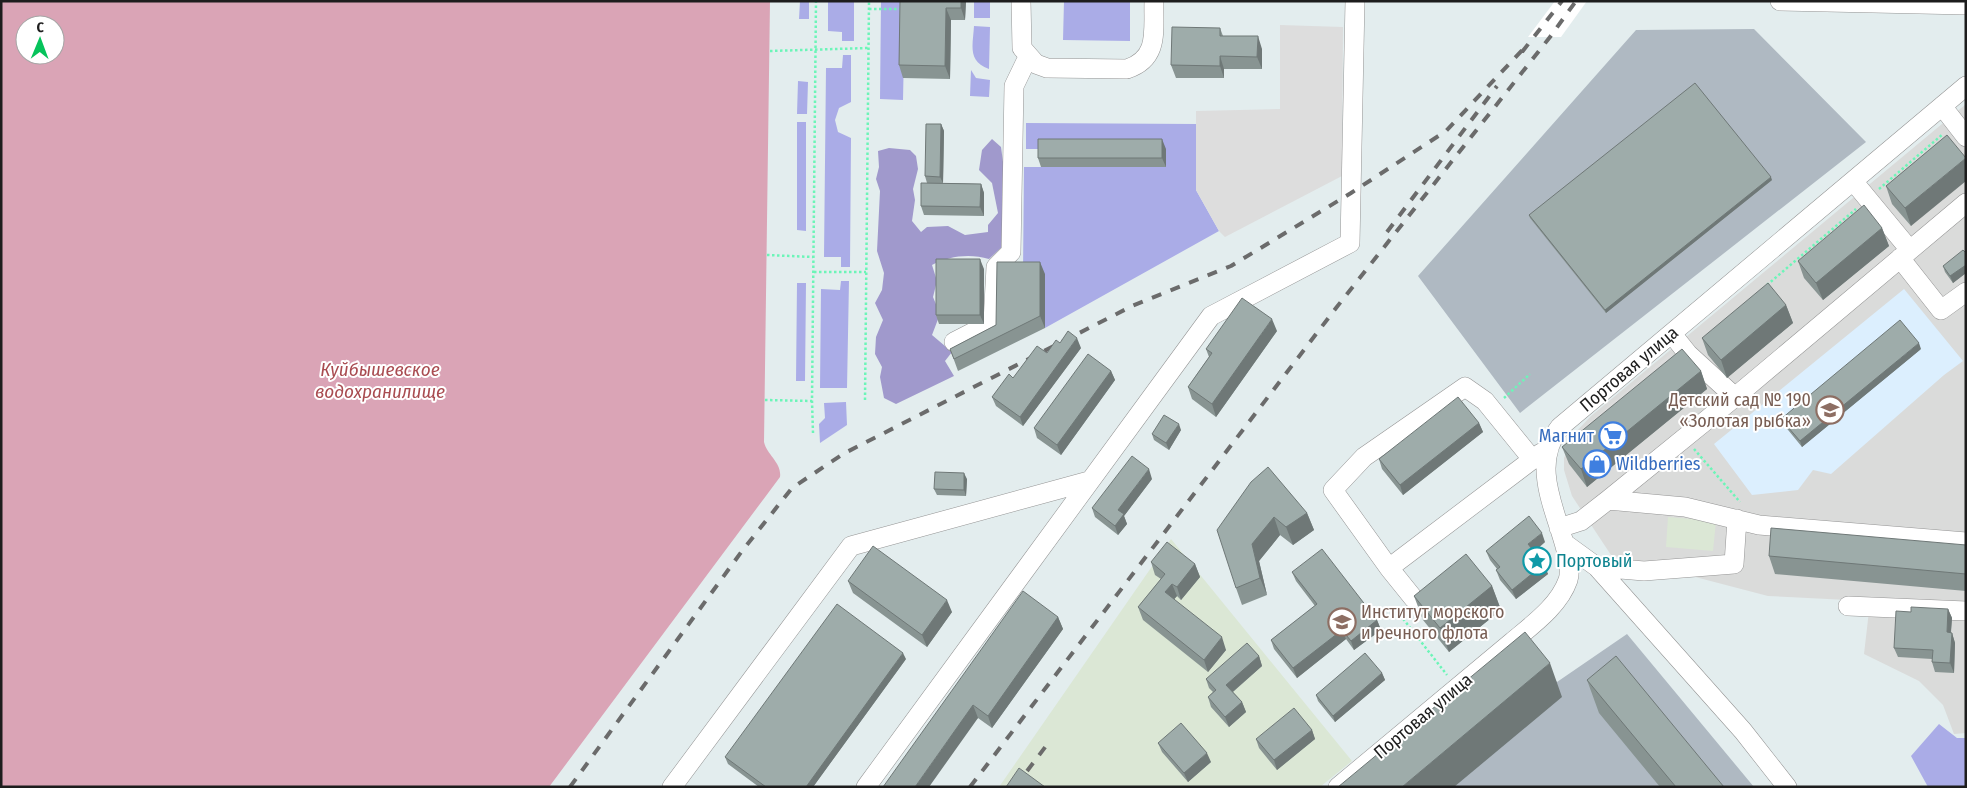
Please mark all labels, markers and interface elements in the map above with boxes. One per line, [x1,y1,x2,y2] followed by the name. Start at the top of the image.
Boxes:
[15,15,65,65] north arrow
[36,19,45,36] text: С
[1575,321,1683,417] street label: Портовая улица
[315,358,445,403] water label: Куйбышевское водохранилище
[1668,389,1811,432] place label: Детский сад № 190 «Золотая рыбка»
[1815,395,1845,425] school or university icon: Детский сад № 190 «Золотая рыбка»
[1598,421,1628,451] supermarket icon: Магнит
[1539,425,1595,447] place label: Магнит
[1582,449,1612,479] shop icon: Wildberries
[1616,453,1701,475] place label: Wildberries
[1522,546,1552,576] place icon: Портовый
[1556,550,1633,572] place label: Портовый
[1361,601,1505,644] place label: Институт морского и речного флота
[1327,607,1357,637] school or university icon: Институт морского и речного флота
[1369,668,1477,764] street label: Портовая улица

